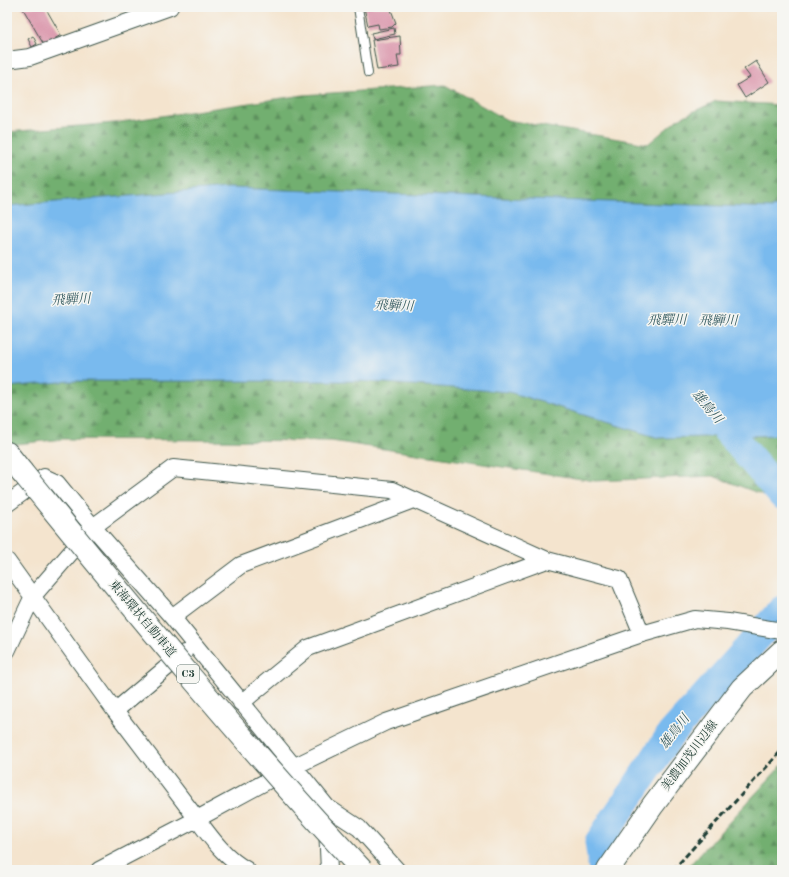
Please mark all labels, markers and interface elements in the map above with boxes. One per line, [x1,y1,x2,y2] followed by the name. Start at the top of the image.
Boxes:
[51,291,93,308] water label: 飛騨川
[374,297,416,314] water label: 飛騨川
[647,313,688,327] water label: 飛驒川
[698,313,740,328] water label: 飛騨川
[689,387,727,427] water label: 雄鳥川
[107,577,179,660] street label: 東海環状自動車道
[177,665,199,683] road number: C3
[657,710,693,751] water label: 雄鳥川
[658,718,720,793] street label: 美濃加茂川辺線

